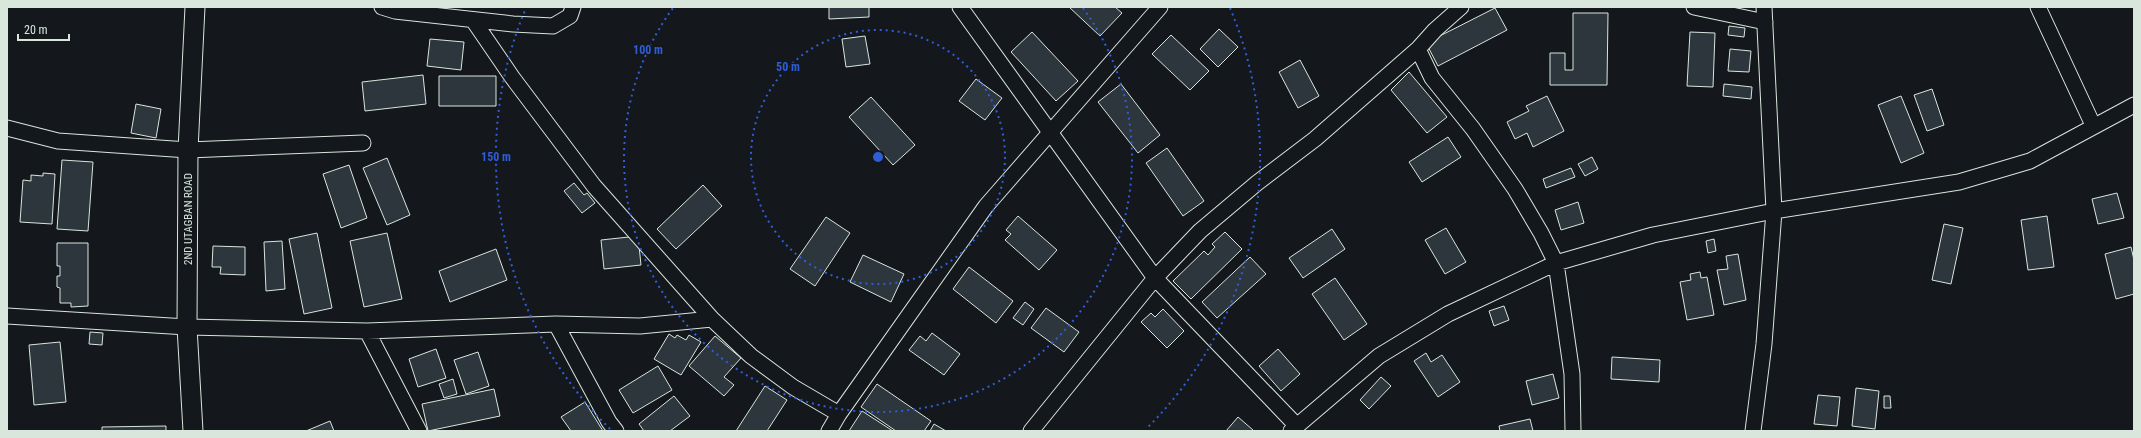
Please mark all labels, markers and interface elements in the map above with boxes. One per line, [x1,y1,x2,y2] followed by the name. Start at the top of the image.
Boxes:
[18,16,69,42] scale bar
[24,23,48,37] text: 20 m
[633,43,663,57] text: 100 m
[776,60,800,74] text: 50 m
[481,150,511,164] text: 150 m
[871,150,885,164] centre of rings
[182,173,195,265] street label: 2ND UTAGBAN ROAD

